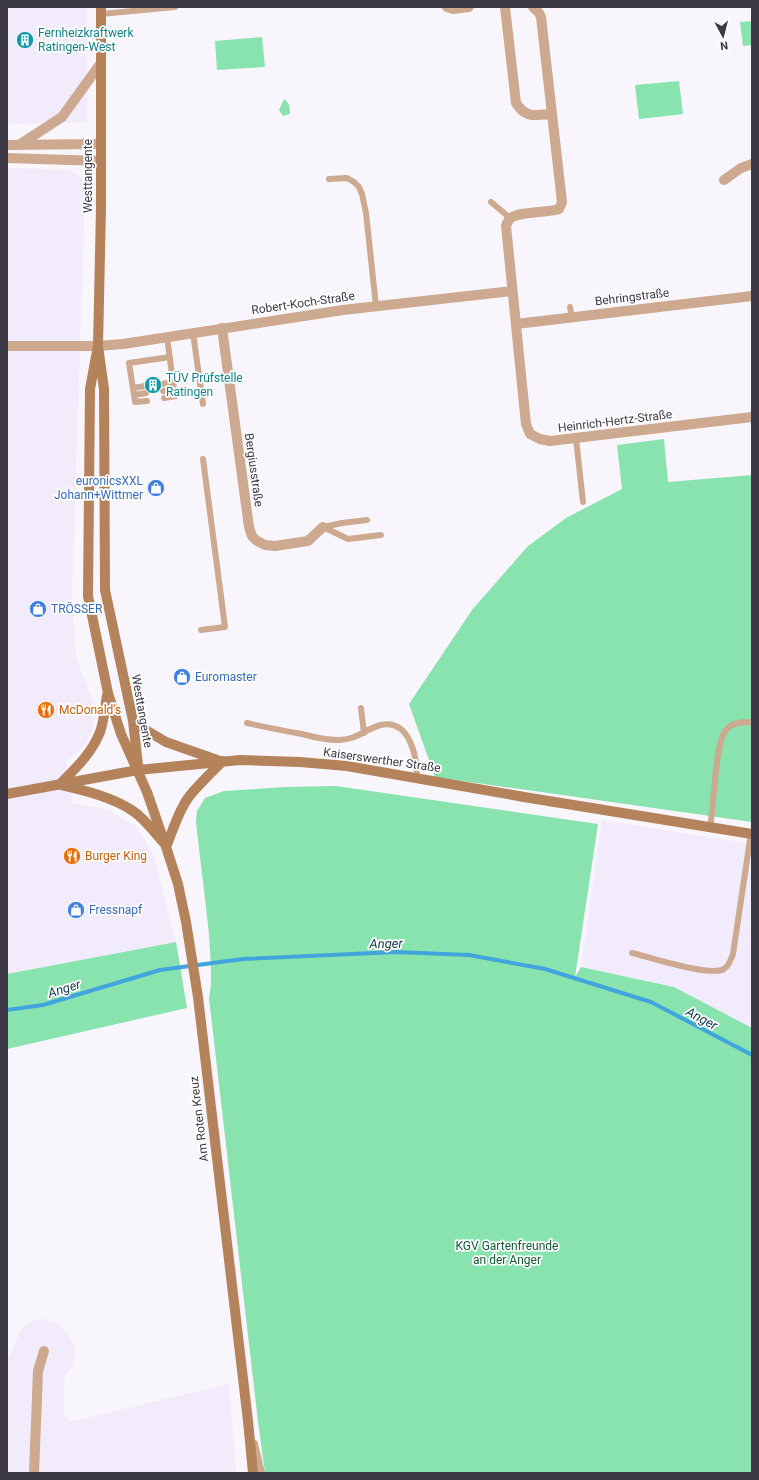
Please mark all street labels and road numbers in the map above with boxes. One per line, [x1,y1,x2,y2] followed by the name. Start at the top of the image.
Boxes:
[81,139,95,213] street label: Westtangente
[594,285,670,309] street label: Behringstraße
[250,289,356,317] street label: Robert-Koch-Straße
[557,407,673,435] street label: Heinrich-Hertz-Straße
[242,432,266,508] street label: Bergiusstraße
[129,673,155,749] street label: Westtangente
[322,745,442,775] street label: Kaiserswerther Straße
[187,1075,211,1162] street label: Am Roten Kreuz

